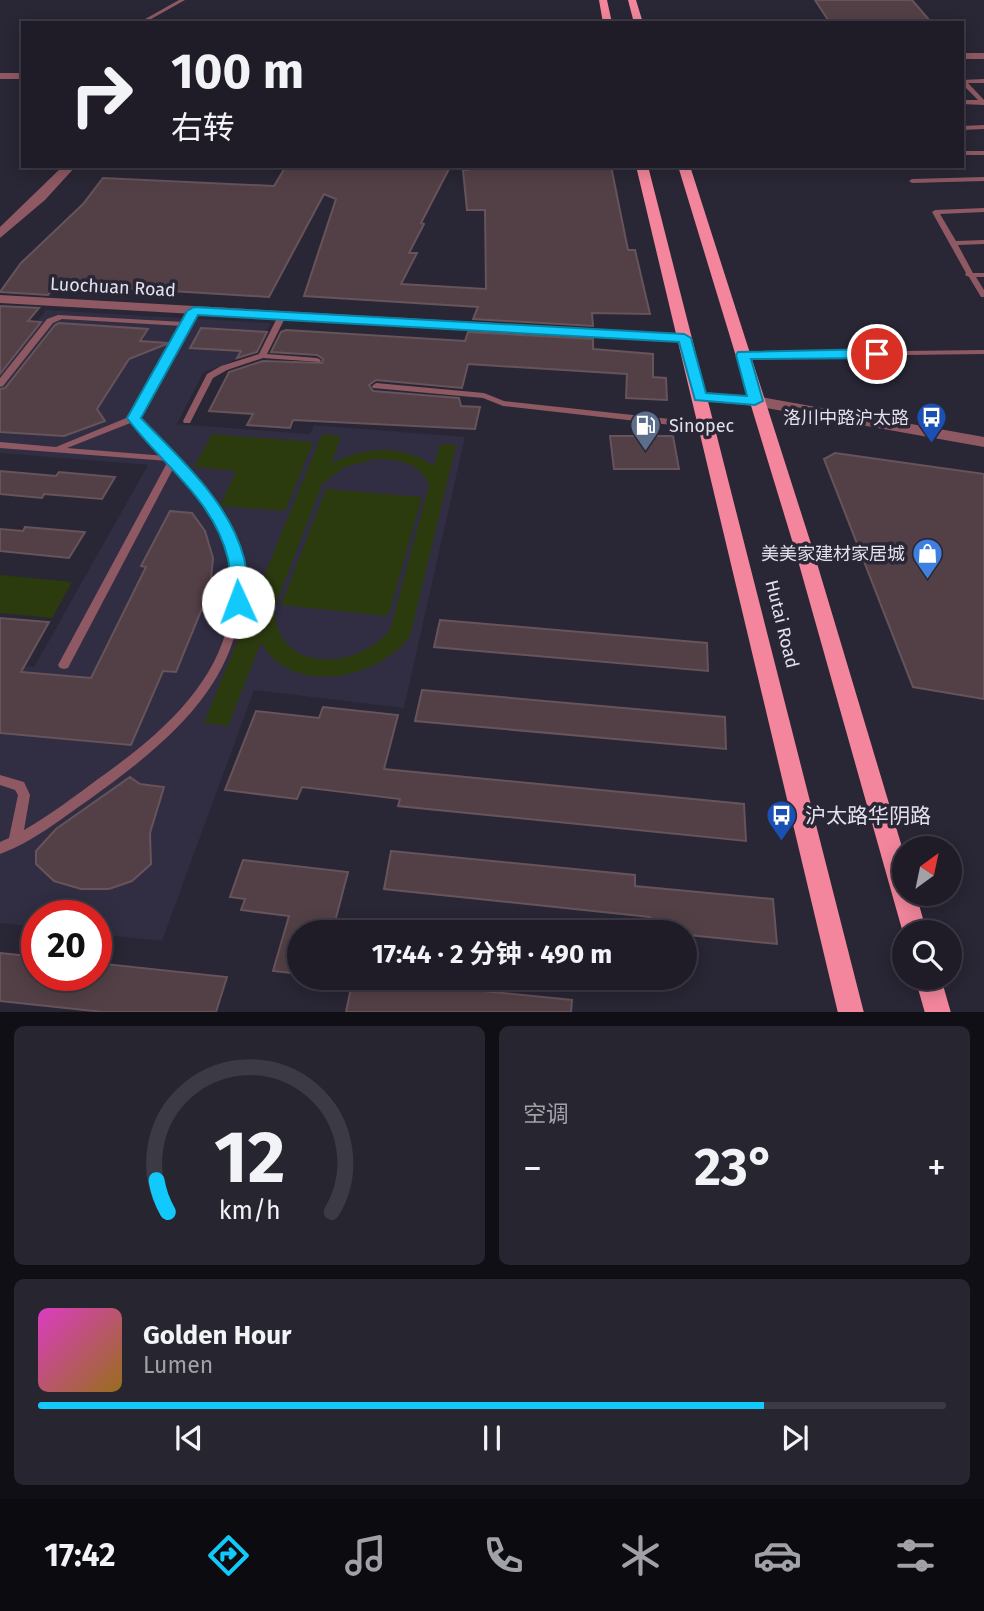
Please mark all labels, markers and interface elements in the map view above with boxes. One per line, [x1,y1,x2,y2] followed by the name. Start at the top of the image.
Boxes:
[171,42,304,101] text: 100 m
[56,49,147,140] icon: right
[171,109,235,147] text: 右转
[50,273,176,301] street label: Luochuan Road
[847,324,907,384] pin
[858,335,896,373] icon: arrive
[915,401,949,445] bus stop icon: 洛川中路沪太路
[783,407,909,429] place label: 洛川中路沪太路
[629,409,663,453] fuel station icon: Sinopec
[669,415,734,437] place label: Sinopec
[911,537,945,581] shop icon: 美美家建材家居城
[761,543,905,565] place label: 美美家建材家居城
[201,565,275,639] position arrow
[760,578,804,670] street label: Hutai Road
[765,799,799,843] bus stop icon: 沪太路华阴路
[805,803,931,829] place label: 沪太路华阴路
[892,836,962,906] north arrow
[892,836,962,990] map controls
[21,900,112,991] speed limit sign: 20
[892,920,962,990] button: search
[372,939,612,970] text: 17:44 · 2 分钟 · 490 m
[523,1100,569,1128] text: 空调
[214,1114,285,1201] text: 12
[694,1136,775,1199] text: 23°
[523,1145,542,1191] text: −
[927,1145,946,1191] text: +
[219,1195,280,1225] text: km/h
[143,1320,291,1351] text: Golden Hour
[143,1351,213,1379] text: Lumen
[170,1419,208,1457] icon: previous
[473,1419,511,1457] icon: pause
[776,1419,814,1457] icon: next
[204,1531,253,1580] icon: directions
[341,1531,390,1580] icon: music
[479,1531,528,1580] icon: phone
[616,1531,665,1580] icon: climate
[753,1531,802,1580] icon: car
[891,1531,940,1580] icon: filters
[44,1536,116,1574] text: 17:42

